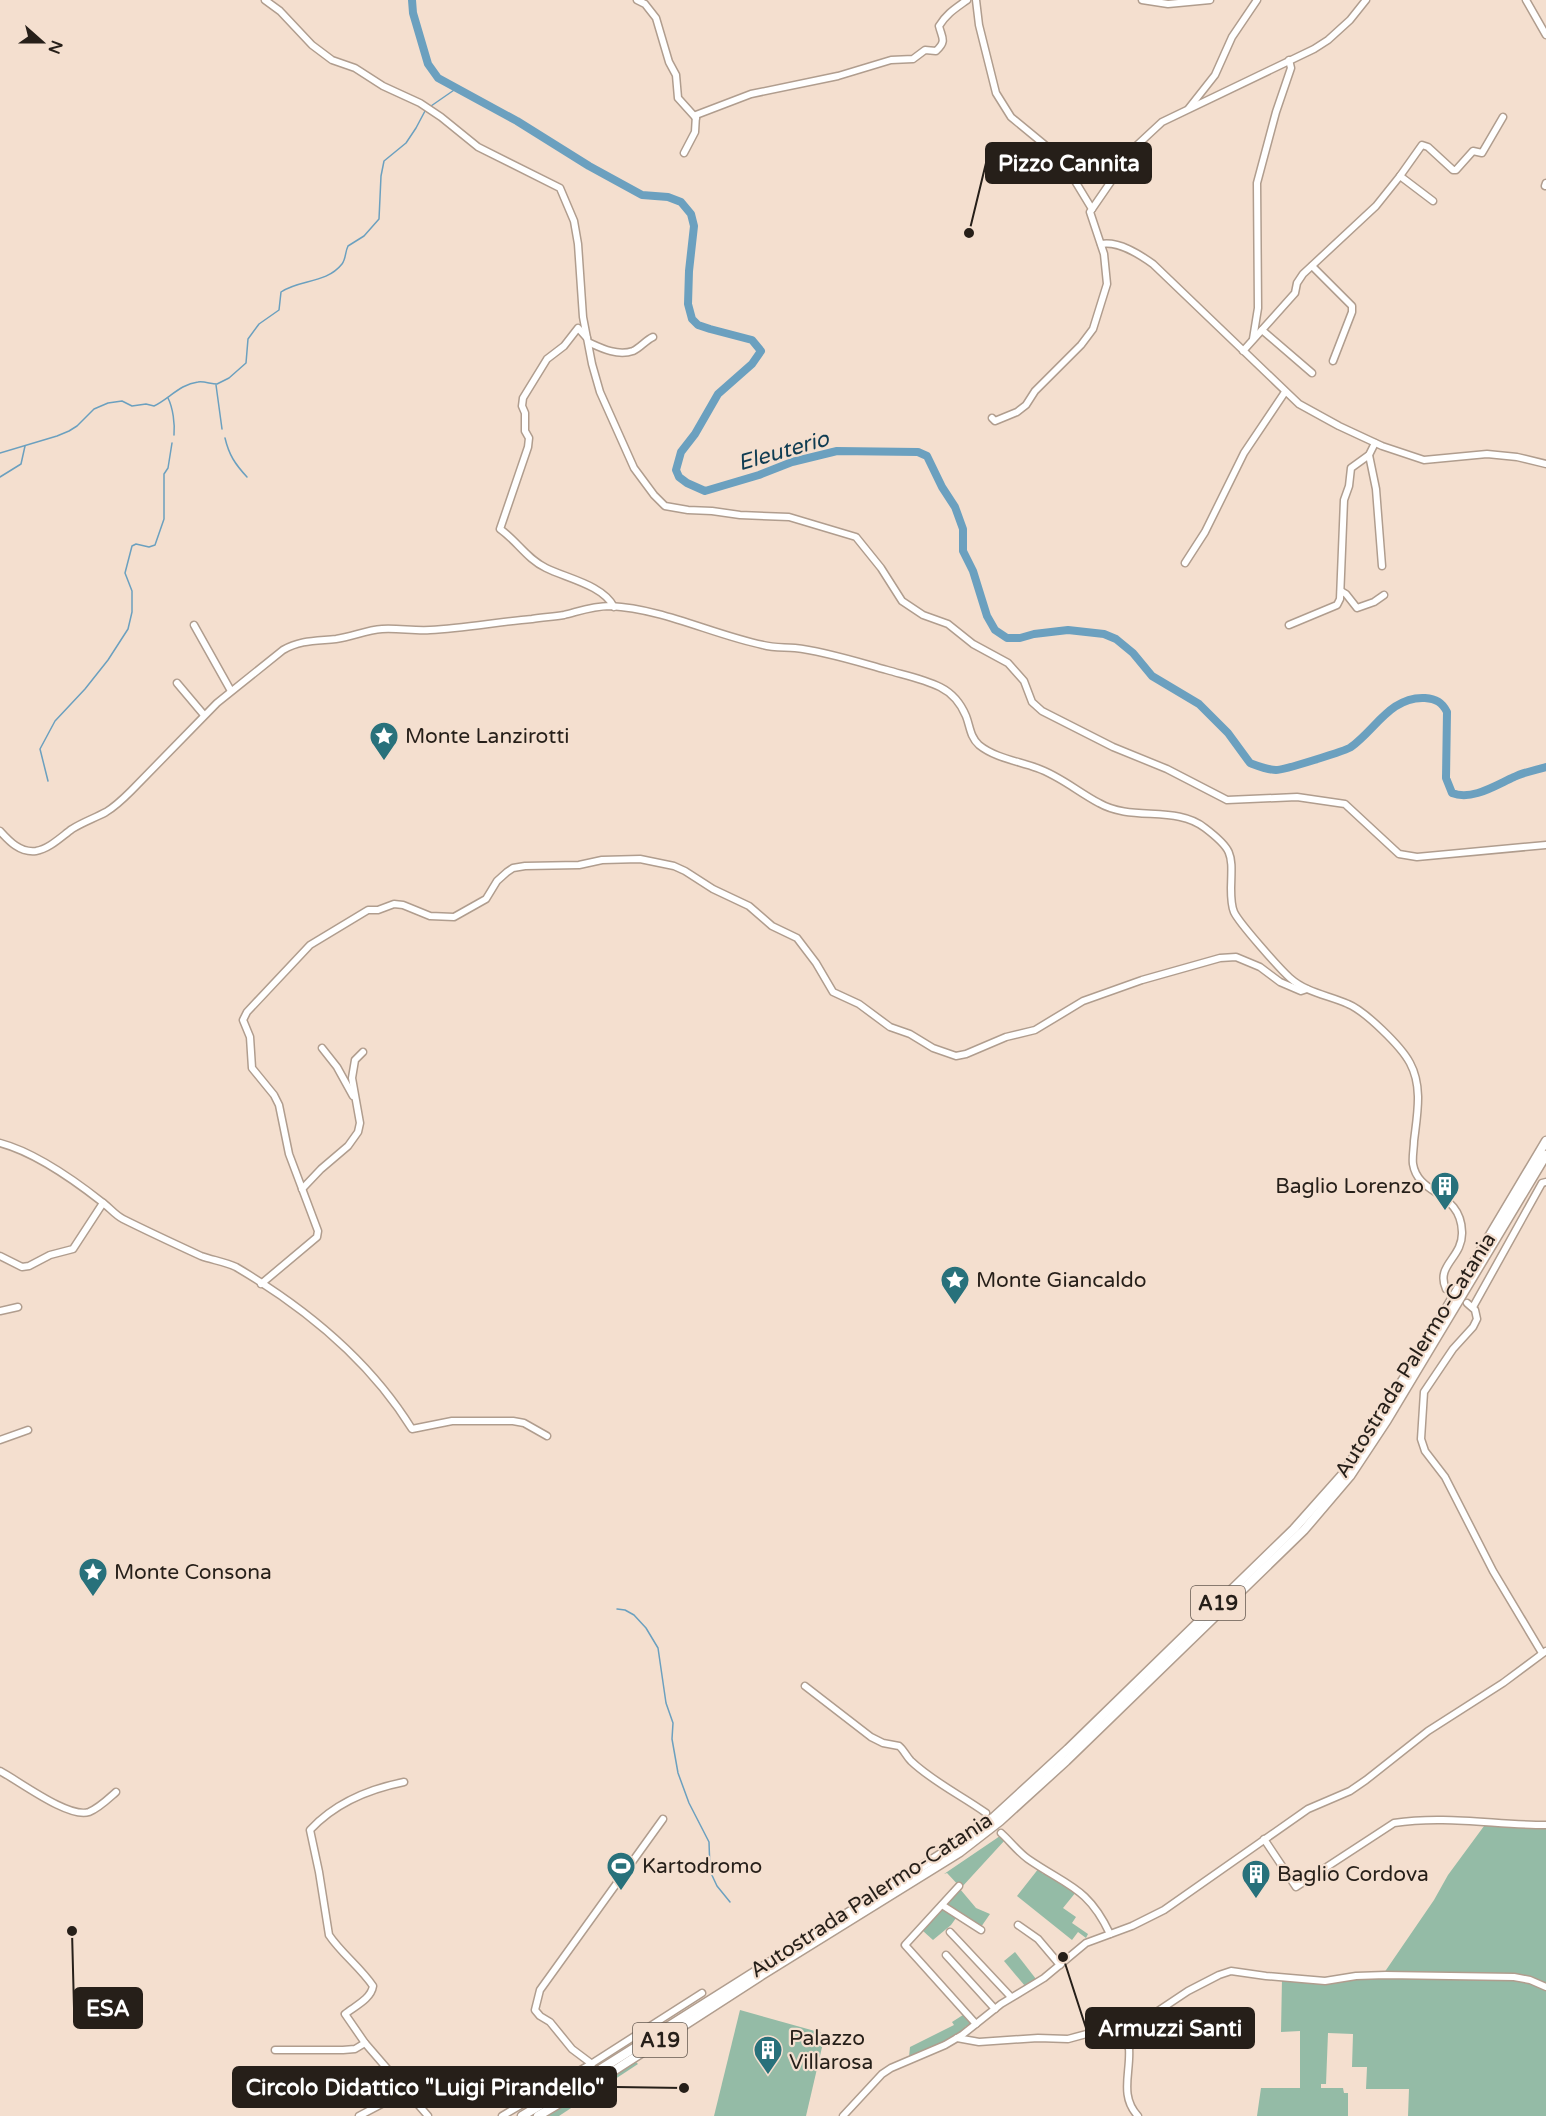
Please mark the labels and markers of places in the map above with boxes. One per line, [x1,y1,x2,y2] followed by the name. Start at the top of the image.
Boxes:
[986,143,1151,183] callout: Pizzo Cannita
[368,720,400,762] place icon: Monte Lanzirotti
[405,724,570,749] place label: Monte Lanzirotti
[1429,1170,1461,1212] building icon: Baglio Lorenzo
[1275,1174,1424,1199] place label: Baglio Lorenzo
[939,1264,971,1306] place icon: Monte Giancaldo
[976,1268,1146,1293] place label: Monte Giancaldo
[77,1556,109,1598] place icon: Monte Consona
[114,1560,272,1585] place label: Monte Consona
[605,1850,637,1892] sports icon: Kartodromo
[642,1854,762,1879] place label: Kartodromo
[1240,1858,1272,1900] building icon: Baglio Cordova
[1277,1862,1429,1887] place label: Baglio Cordova
[74,1988,142,2028] callout: ESA
[1086,2008,1254,2048] callout: Armuzzi Santi
[789,2026,873,2075] place label: Palazzo Villarosa
[752,2034,784,2076] building icon: Palazzo Villarosa
[233,2067,616,2107] callout: Circolo Didattico "Luigi Pirandello"

